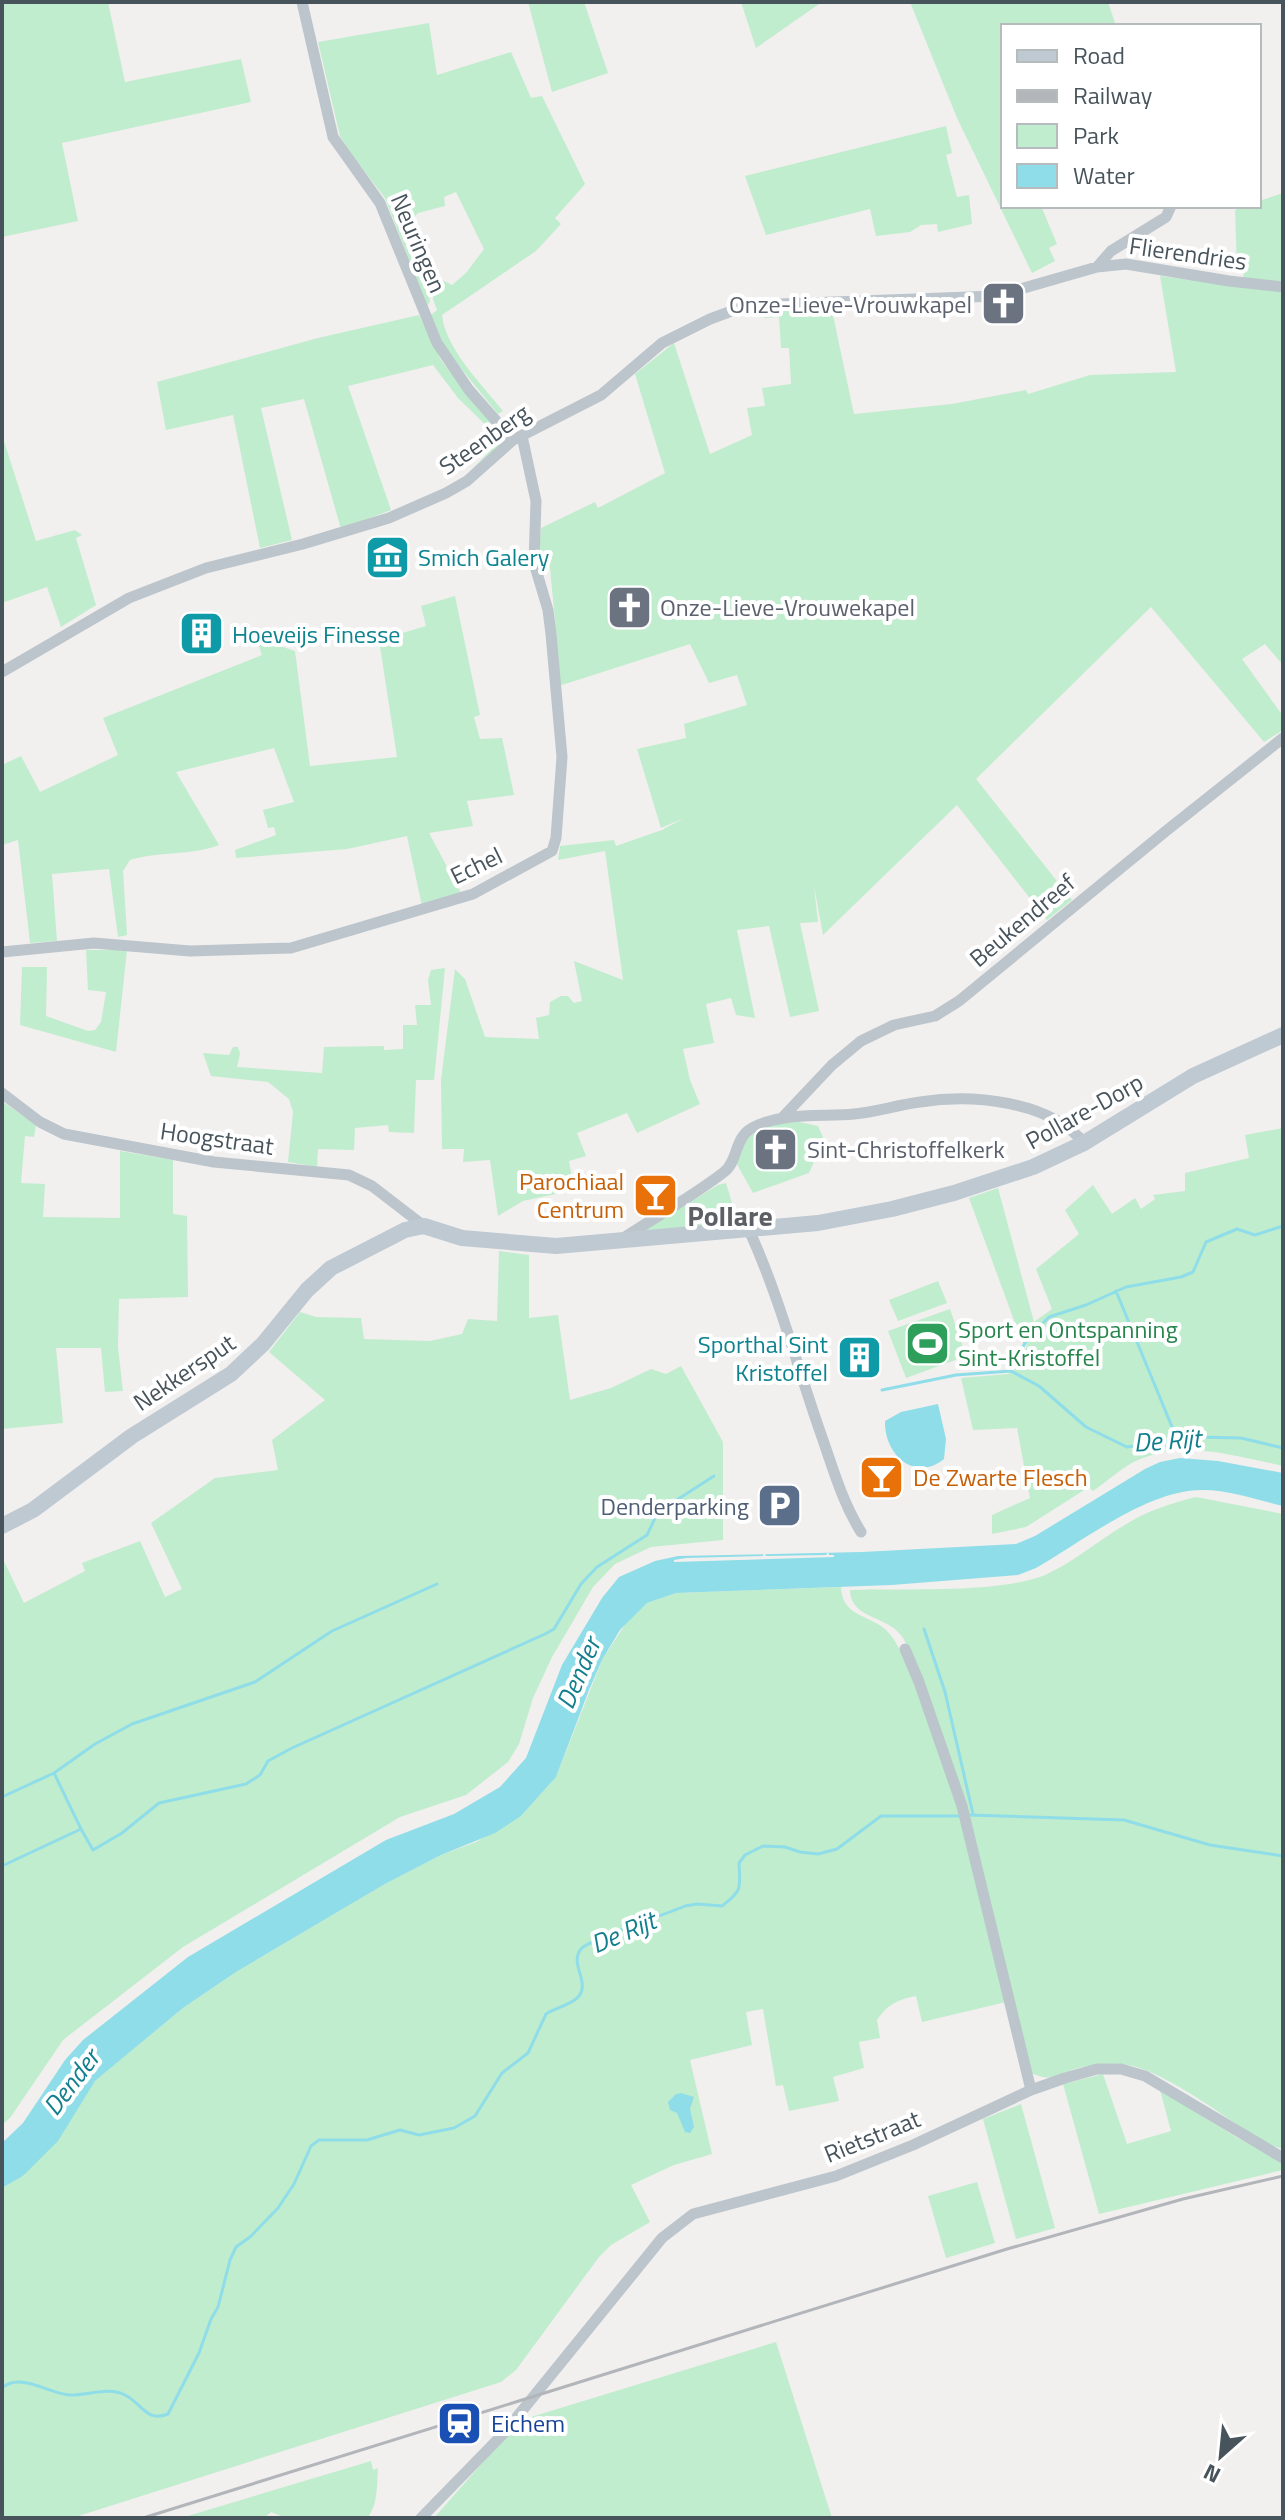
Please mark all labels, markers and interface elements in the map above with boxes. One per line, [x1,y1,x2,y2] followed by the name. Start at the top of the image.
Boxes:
[1001,24,1261,208] legend
[1073,37,1125,73] text: Road
[1073,77,1153,113] text: Railway
[1073,117,1119,153] text: Park
[1073,157,1135,193] text: Water
[382,188,456,298] street label: Neuringen
[1127,227,1249,279] street label: Flierendries
[979,280,1027,328] church icon: Onze-Lieve-Vrouwkapel
[729,286,972,322] place label: Onze-Lieve-Vrouwkapel
[431,395,537,483] street label: Steenberg
[363,533,411,581] museum icon: Smich Galery
[418,539,550,575] place label: Smich Galery
[605,583,653,631] church icon: Onze-Lieve-Vrouwekapel
[660,589,915,625] place label: Onze-Lieve-Vrouwekapel
[177,610,225,658] building icon: Hoeveijs Finesse
[232,616,400,652] place label: Hoeveijs Finesse
[444,837,508,893] street label: Echel
[961,865,1083,975] street label: Beukendreef
[1019,1064,1149,1158] street label: Pollare-Dorp
[158,1112,277,1164] street label: Hoogstraat
[752,1125,800,1173] church icon: Sint-Christoffelkerk
[807,1131,1005,1167] place label: Sint-Christoffelkerk
[519,1163,624,1227] place label: Parochiaal Centrum
[631,1171,679,1219] bar icon: Parochiaal Centrum
[687,1194,773,1237] district label: Pollare
[958,1311,1178,1375] place label: Sport en Ontspanning Sint-Kristoffel
[903,1319,951,1367] sports icon: Sport en Ontspanning Sint-Kristoffel
[126,1324,243,1419] street label: Nekkersput
[698,1326,829,1390] place label: Sporthal Sint Kristoffel
[835,1334,883,1382] building icon: Sporthal Sint Kristoffel
[1132,1418,1205,1462] water label: De Rijt
[858,1453,906,1501] bar icon: De Zwarte Flesch
[913,1459,1088,1495] place label: De Zwarte Flesch
[756,1482,804,1530] parking icon: Denderparking
[600,1488,749,1524] place label: Denderparking
[546,1629,611,1715] water label: Dender
[584,1900,664,1963] water label: De Rijt
[33,2039,111,2123] water label: Dender
[818,2100,926,2172] street label: Rietstraat
[436,2399,484,2447] station icon: Eichem
[491,2405,565,2441] place label: Eichem
[1181,2416,1261,2496] north arrow
[1197,2455,1226,2492] text: N

